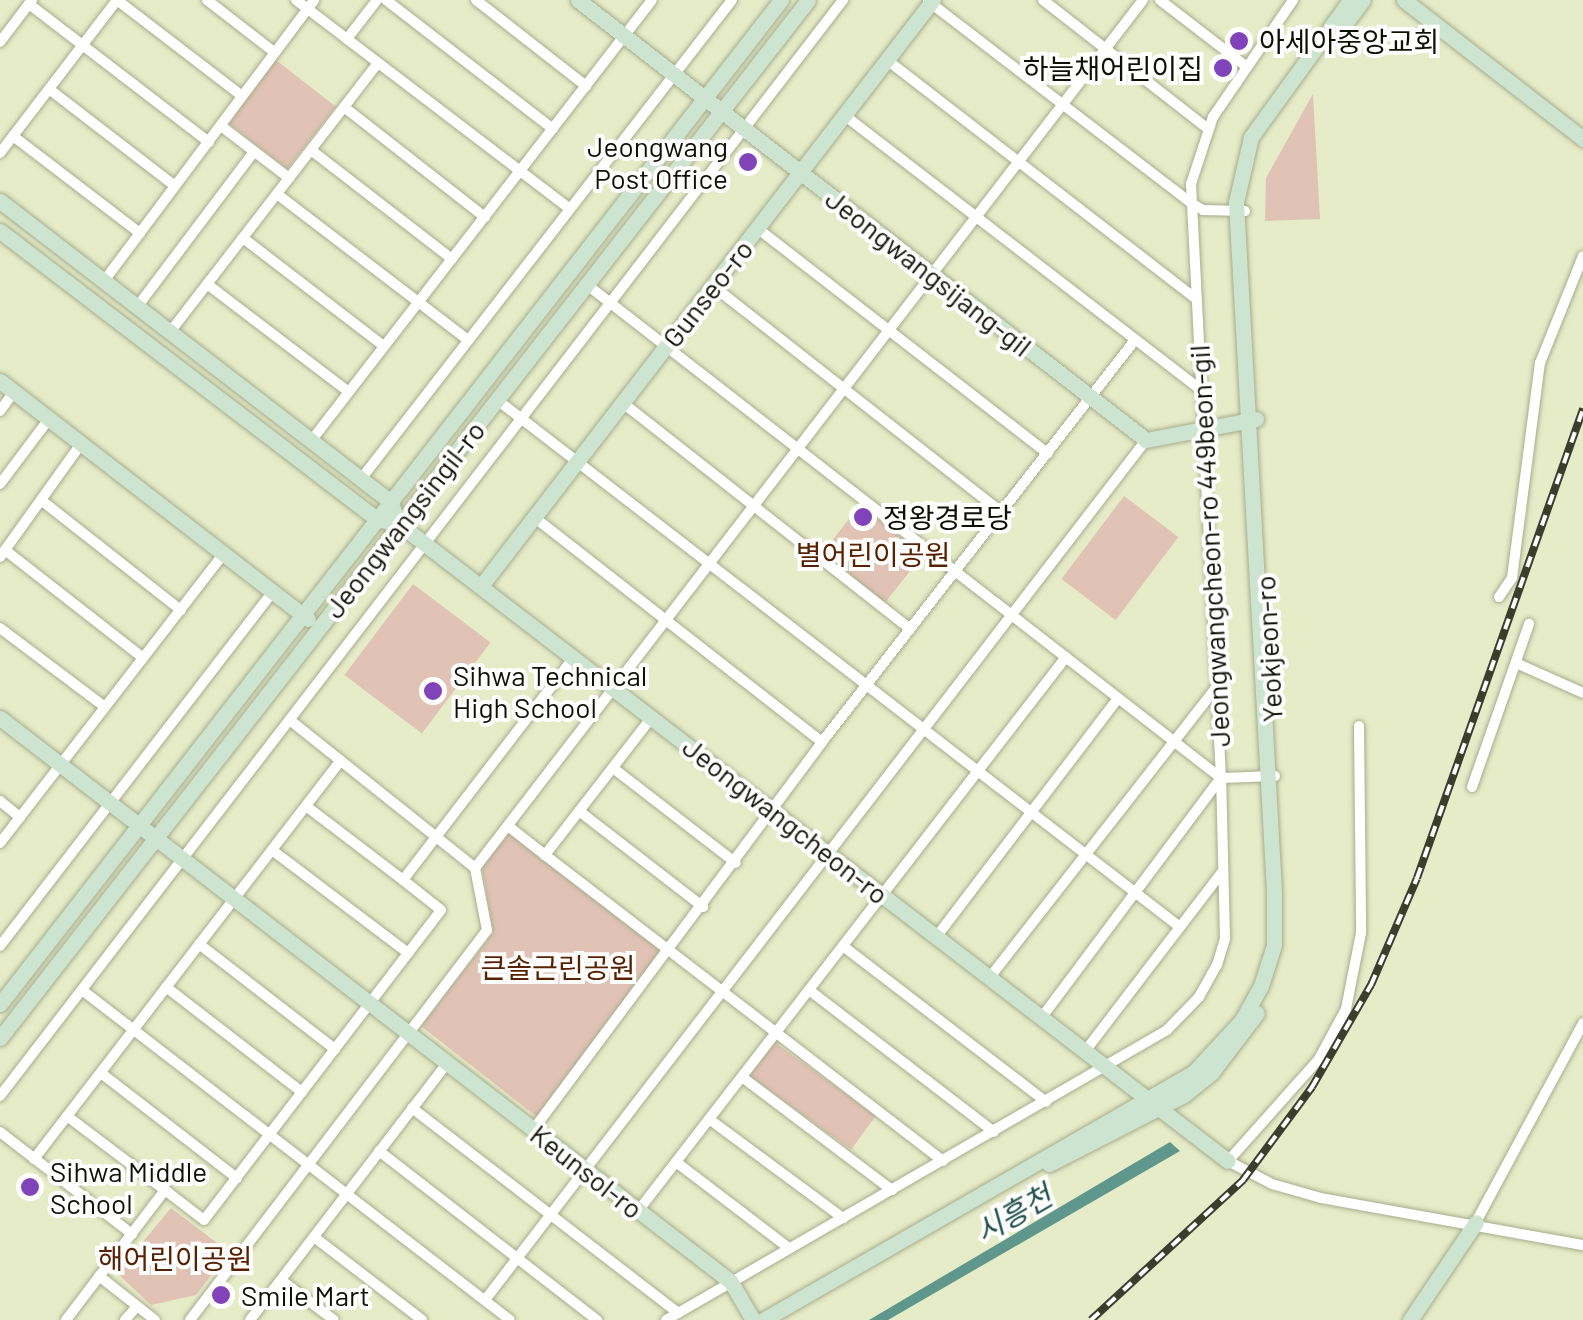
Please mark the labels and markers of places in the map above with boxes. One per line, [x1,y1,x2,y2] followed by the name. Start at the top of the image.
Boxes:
[1259,24,1439,58] place label: 아세아중앙교회
[1228,30,1250,52] marker: 아세아중앙교회
[1023,51,1203,85] place label: 하늘채어린이집
[1212,57,1234,79] marker: 하늘채어린이집
[587,129,728,195] place label: Jeongwang Post Office
[737,151,759,173] marker: Jeongwang Post Office
[883,500,1012,534] place label: 정왕경로당
[852,506,874,528] marker: 정왕경로당
[453,658,647,724] place label: Sihwa Technical High School
[422,680,444,702] marker: Sihwa Technical High School
[50,1154,207,1220] place label: Sihwa Middle School
[19,1176,41,1198] marker: Sihwa Middle School
[241,1278,370,1312] place label: Smile Mart
[210,1284,232,1306] marker: Smile Mart

